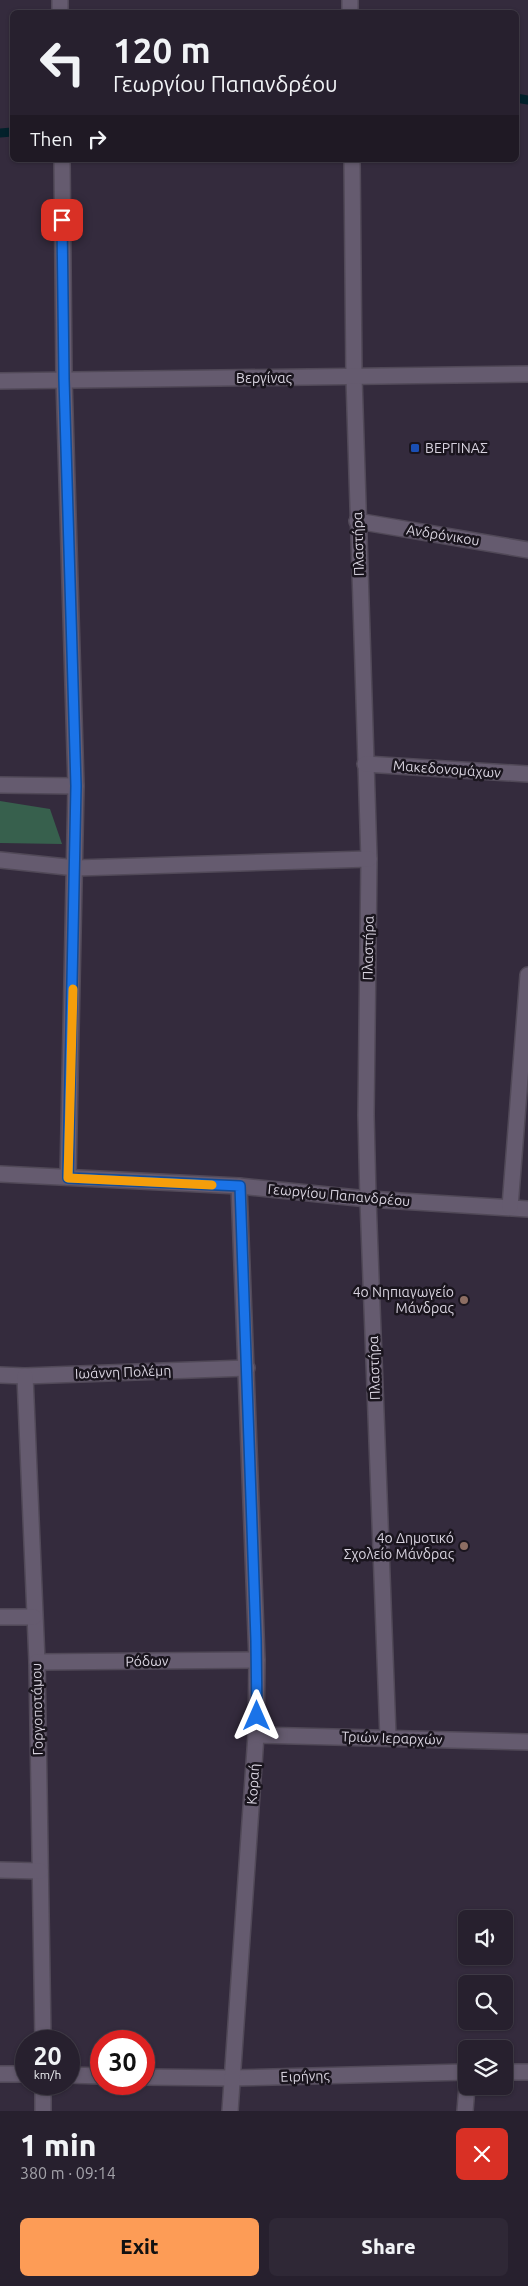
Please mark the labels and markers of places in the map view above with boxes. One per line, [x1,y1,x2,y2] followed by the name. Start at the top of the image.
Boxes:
[41,199,83,241] pin
[425,440,488,456] place label: ΒΕΡΓΙΝΑΣ
[409,442,421,454] marker: ΒΕΡΓΙΝΑΣ
[353,1284,455,1316] place label: 4ο Νηπιαγωγείο Μάνδρας
[458,1294,470,1306] marker: 4ο Νηπιαγωγείο Μάνδρας
[344,1530,455,1562] place label: 4ο Δημοτικό Σχολείο Μάνδρας
[458,1540,470,1552] marker: 4ο Δημοτικό Σχολείο Μάνδρας

